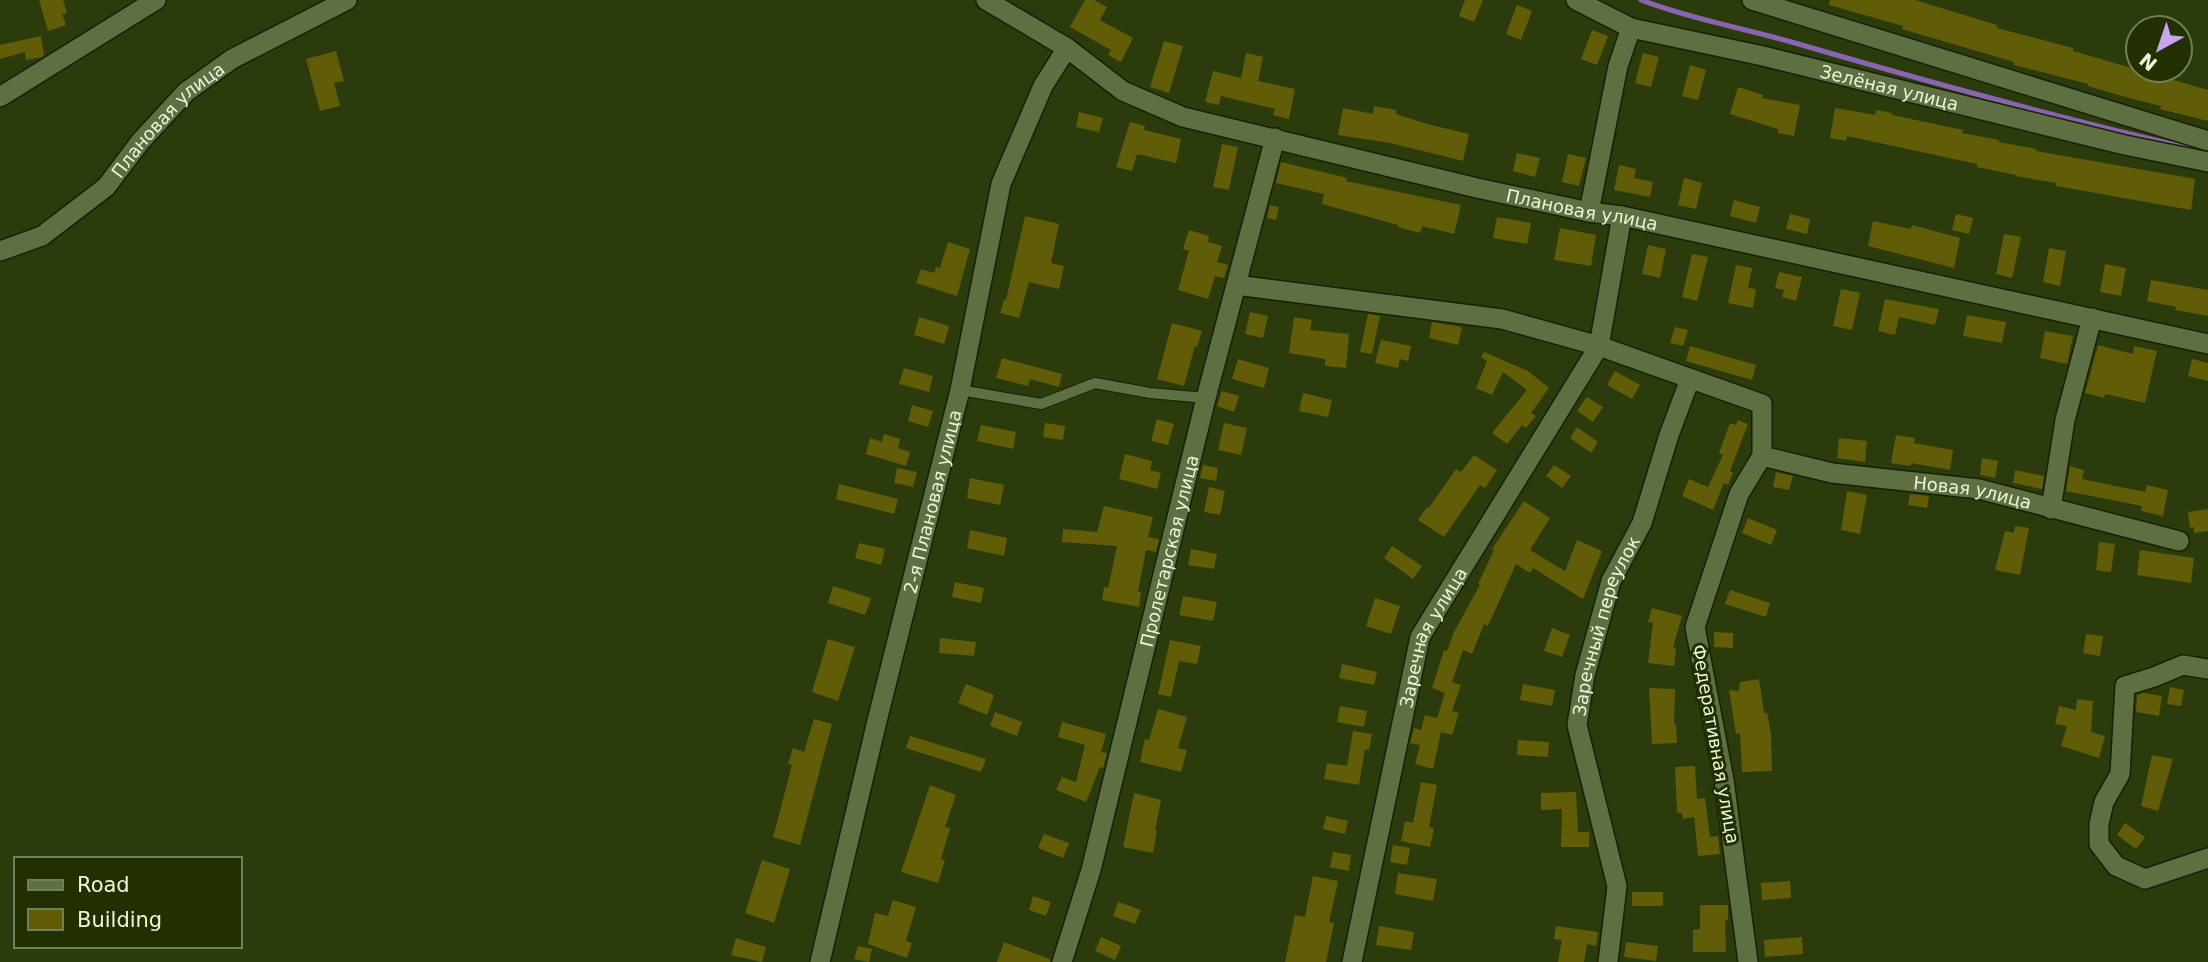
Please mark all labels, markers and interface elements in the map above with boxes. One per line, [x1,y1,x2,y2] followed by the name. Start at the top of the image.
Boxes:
[2124,14,2194,84] north arrow
[2135,48,2161,76] text: N
[106,57,228,182] street label: Плановая улица
[1818,60,1961,114] street label: Зелёная улица
[1504,184,1660,234] street label: Плановая улица
[899,407,965,596] street label: 2-я Плановая улица
[1135,453,1202,649] street label: Пролетарская улица
[1912,471,2034,513] street label: Новая улица
[1568,532,1644,718] street label: Заречный переулок
[1395,563,1471,710] street label: Заречная улица
[1688,643,1744,845] street label: Федеративная улица
[14,857,242,948] legend
[77,873,130,897] text: Road
[77,908,162,932] text: Building

